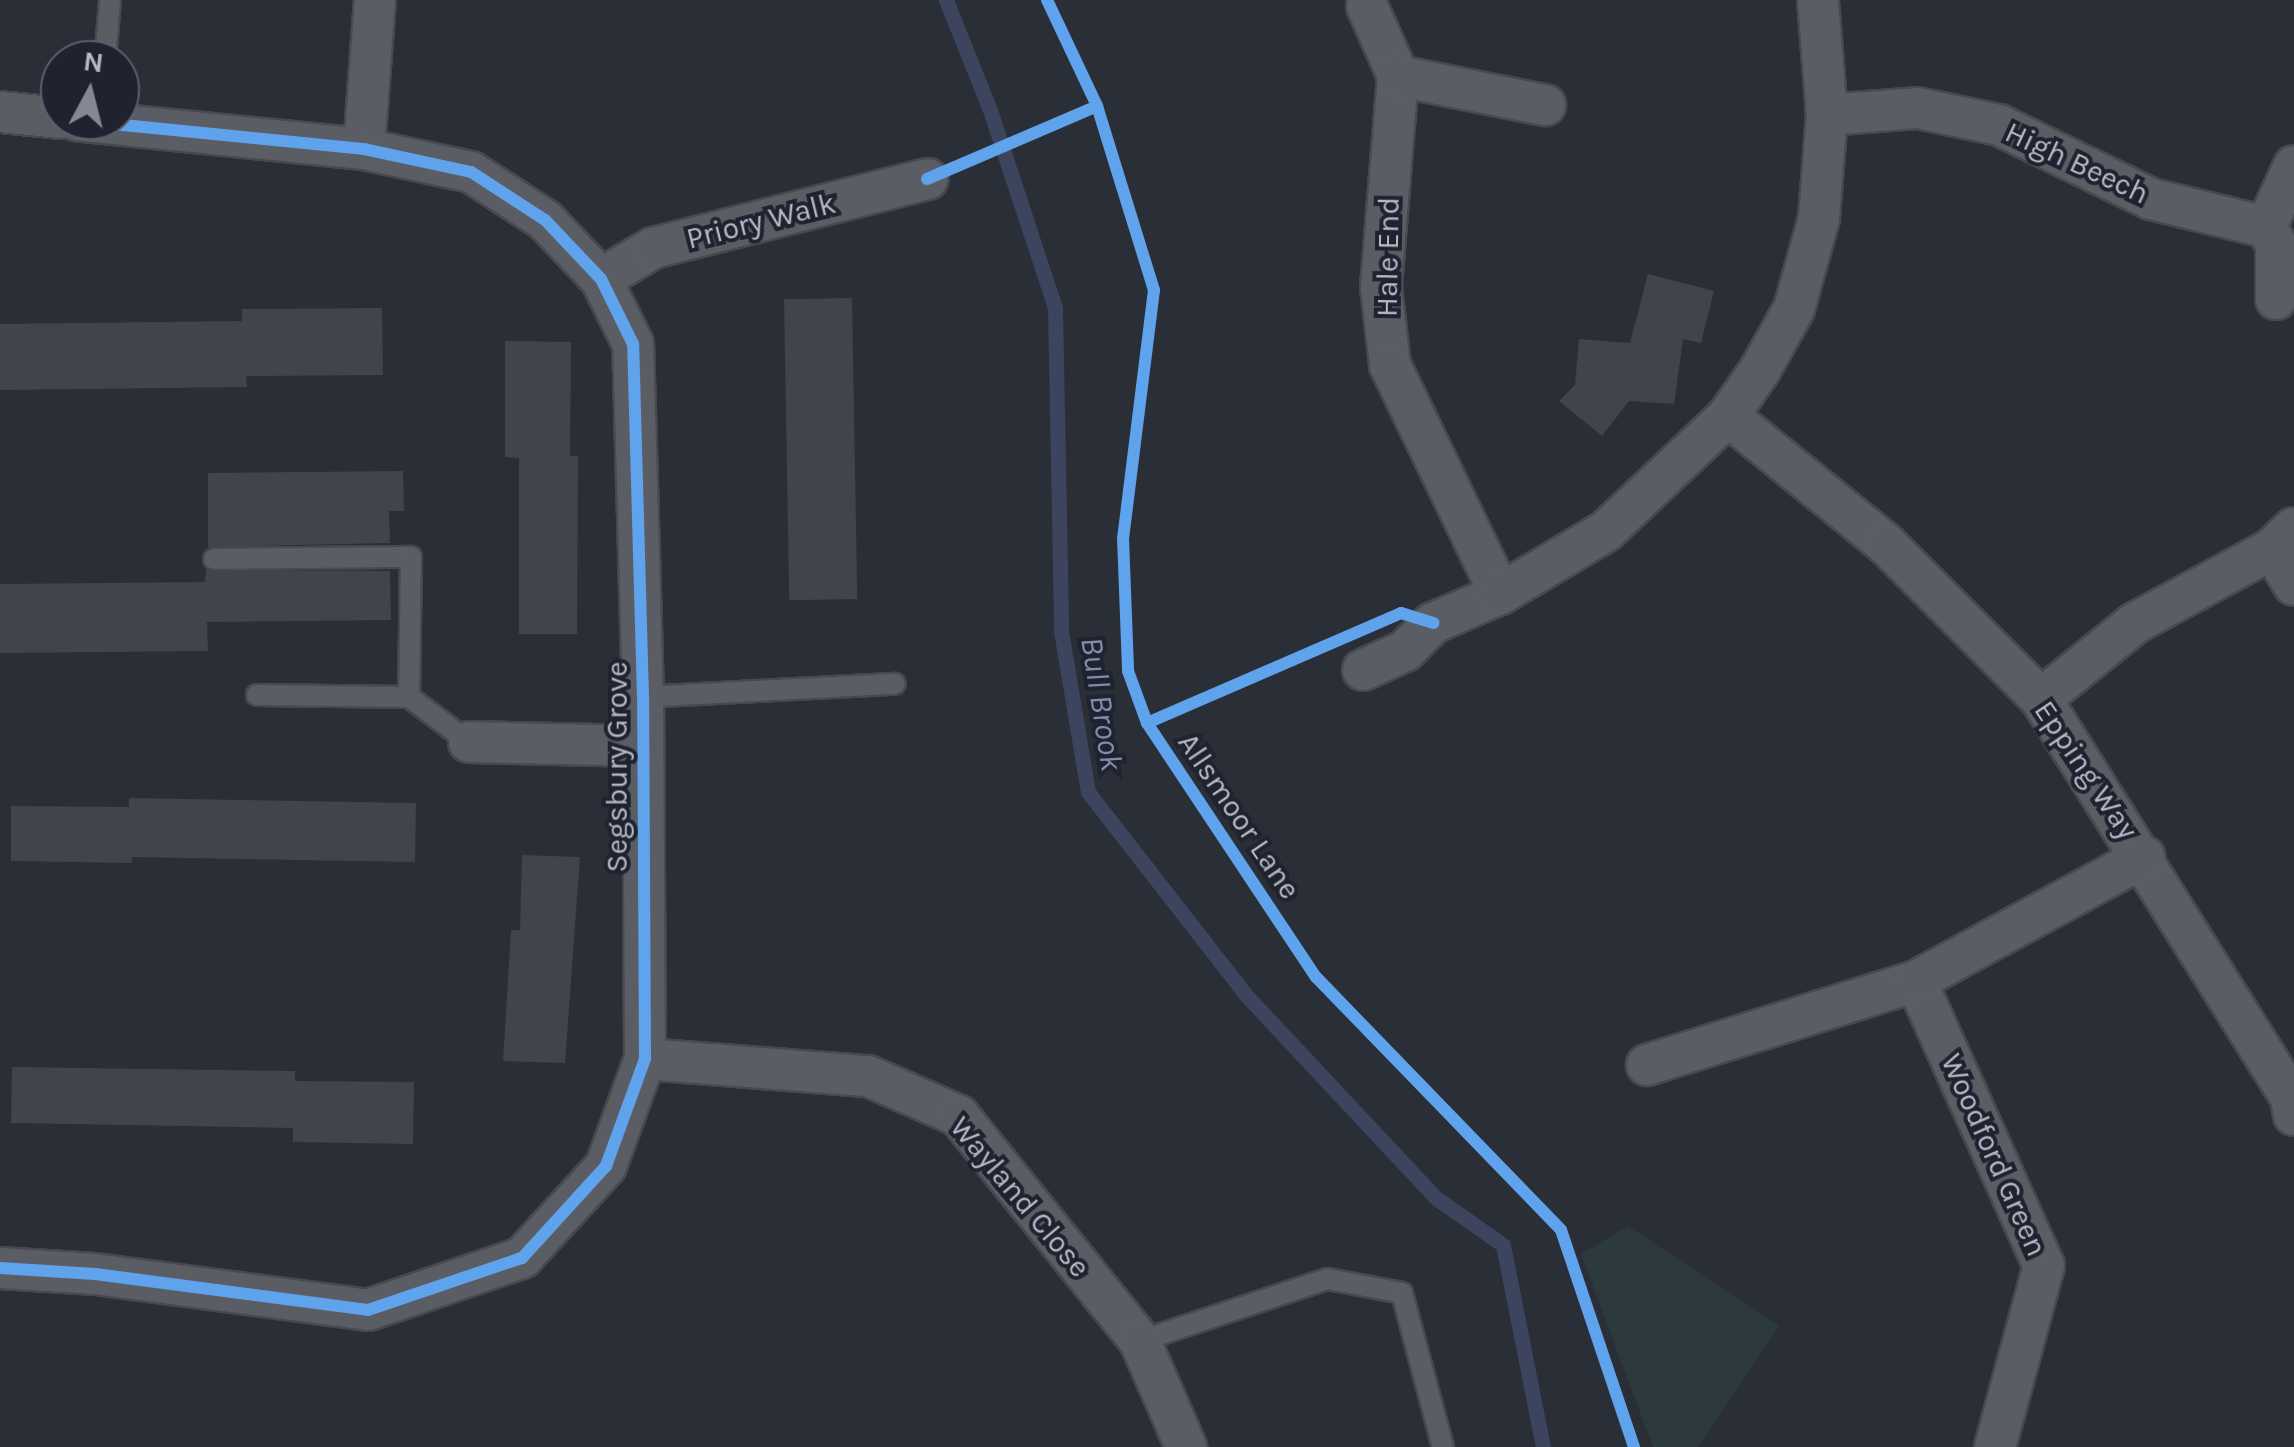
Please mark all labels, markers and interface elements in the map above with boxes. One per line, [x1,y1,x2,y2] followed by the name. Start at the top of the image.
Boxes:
[40,40,140,140] north arrow
[81,44,105,79] text: N
[2000,114,2154,212] street label: High Beech
[683,185,839,257] street label: Priory Walk
[1369,197,1407,317] street label: Hale End
[1071,634,1131,774] water label: Bull Brook
[599,661,635,873] street label: Segsbury Grove
[2027,694,2145,846] street label: Epping Way
[1170,726,1308,906] street label: Allsmoor Lane
[1933,1048,2055,1262] street label: Woodford Green
[942,1109,1098,1285] street label: Wayland Close

